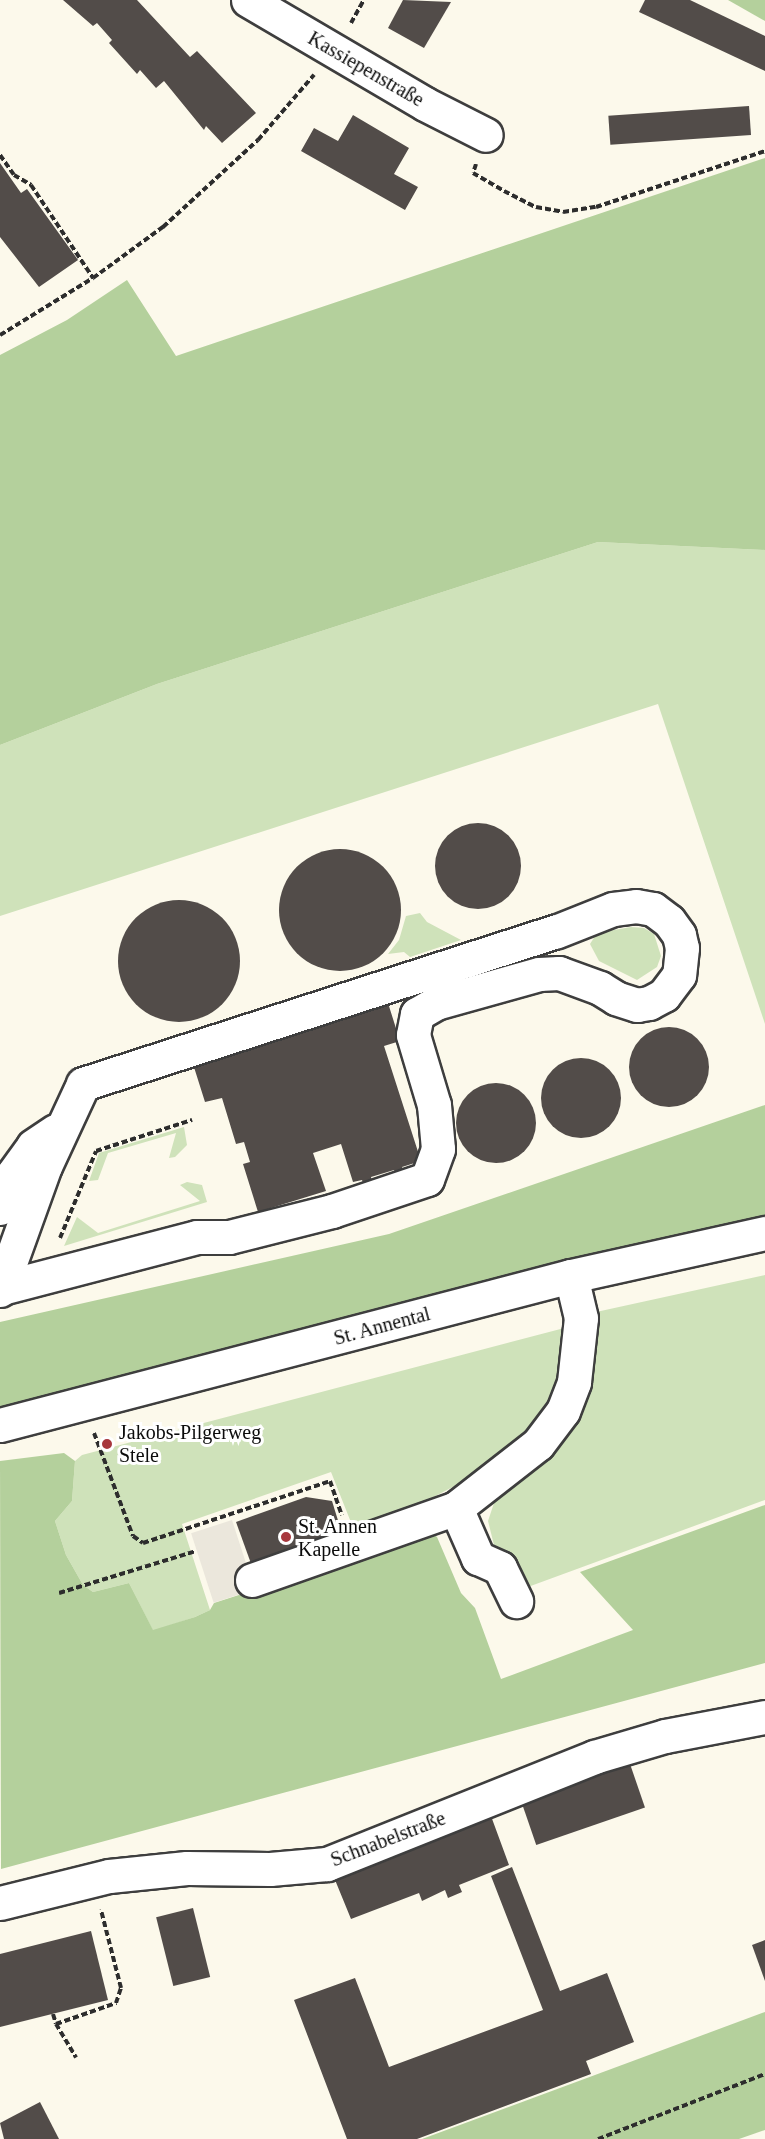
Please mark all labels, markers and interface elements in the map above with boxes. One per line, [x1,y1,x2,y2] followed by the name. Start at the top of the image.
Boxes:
[304,26,428,112] street label: Kassiepenstraße
[331,1301,433,1351] street label: St. Annental
[119,1420,261,1467] place label: Jakobs-Pilgerweg Stele
[100,1437,114,1451] marker: Jakobs-Pilgerweg Stele
[298,1514,378,1561] place label: St. Annen Kapelle
[279,1530,293,1544] marker: St. Annen Kapelle
[327,1806,449,1872] street label: Schnabelstraße

